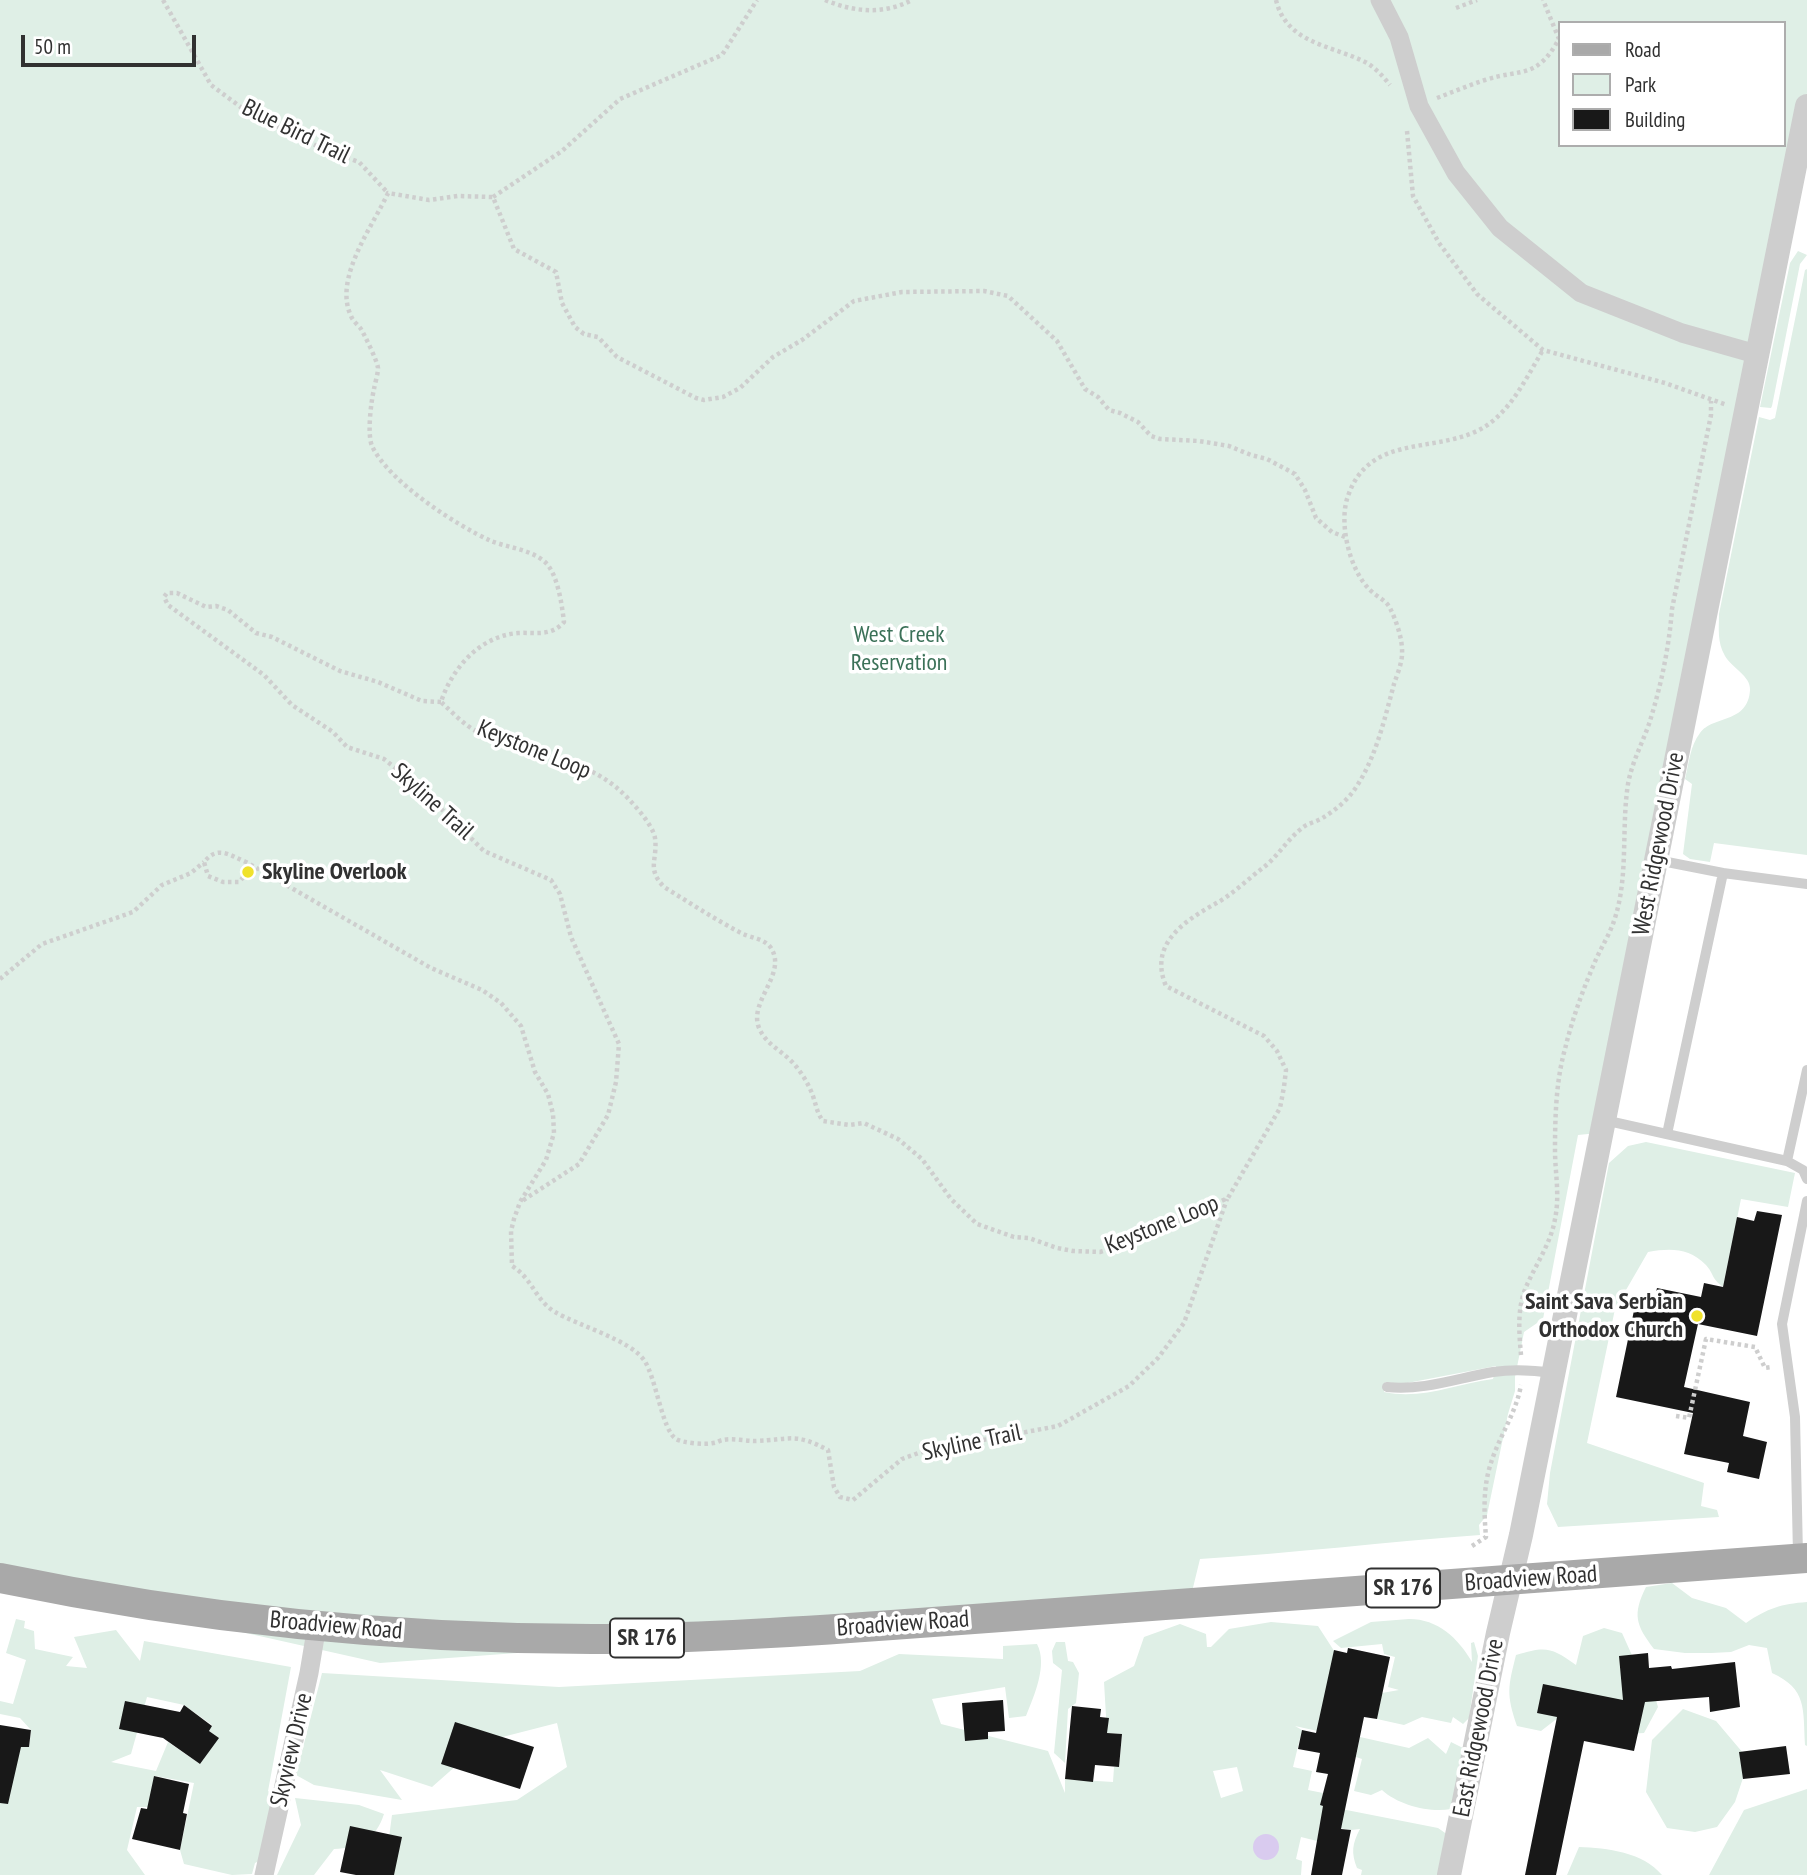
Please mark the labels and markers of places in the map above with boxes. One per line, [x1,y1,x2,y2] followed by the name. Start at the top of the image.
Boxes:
[262,858,407,886] place label: Skyline Overlook
[240,864,256,880] marker: Skyline Overlook
[1525,1288,1683,1344] place label: Saint Sava Serbian Orthodox Church
[1689,1308,1705,1324] marker: Saint Sava Serbian Orthodox Church

